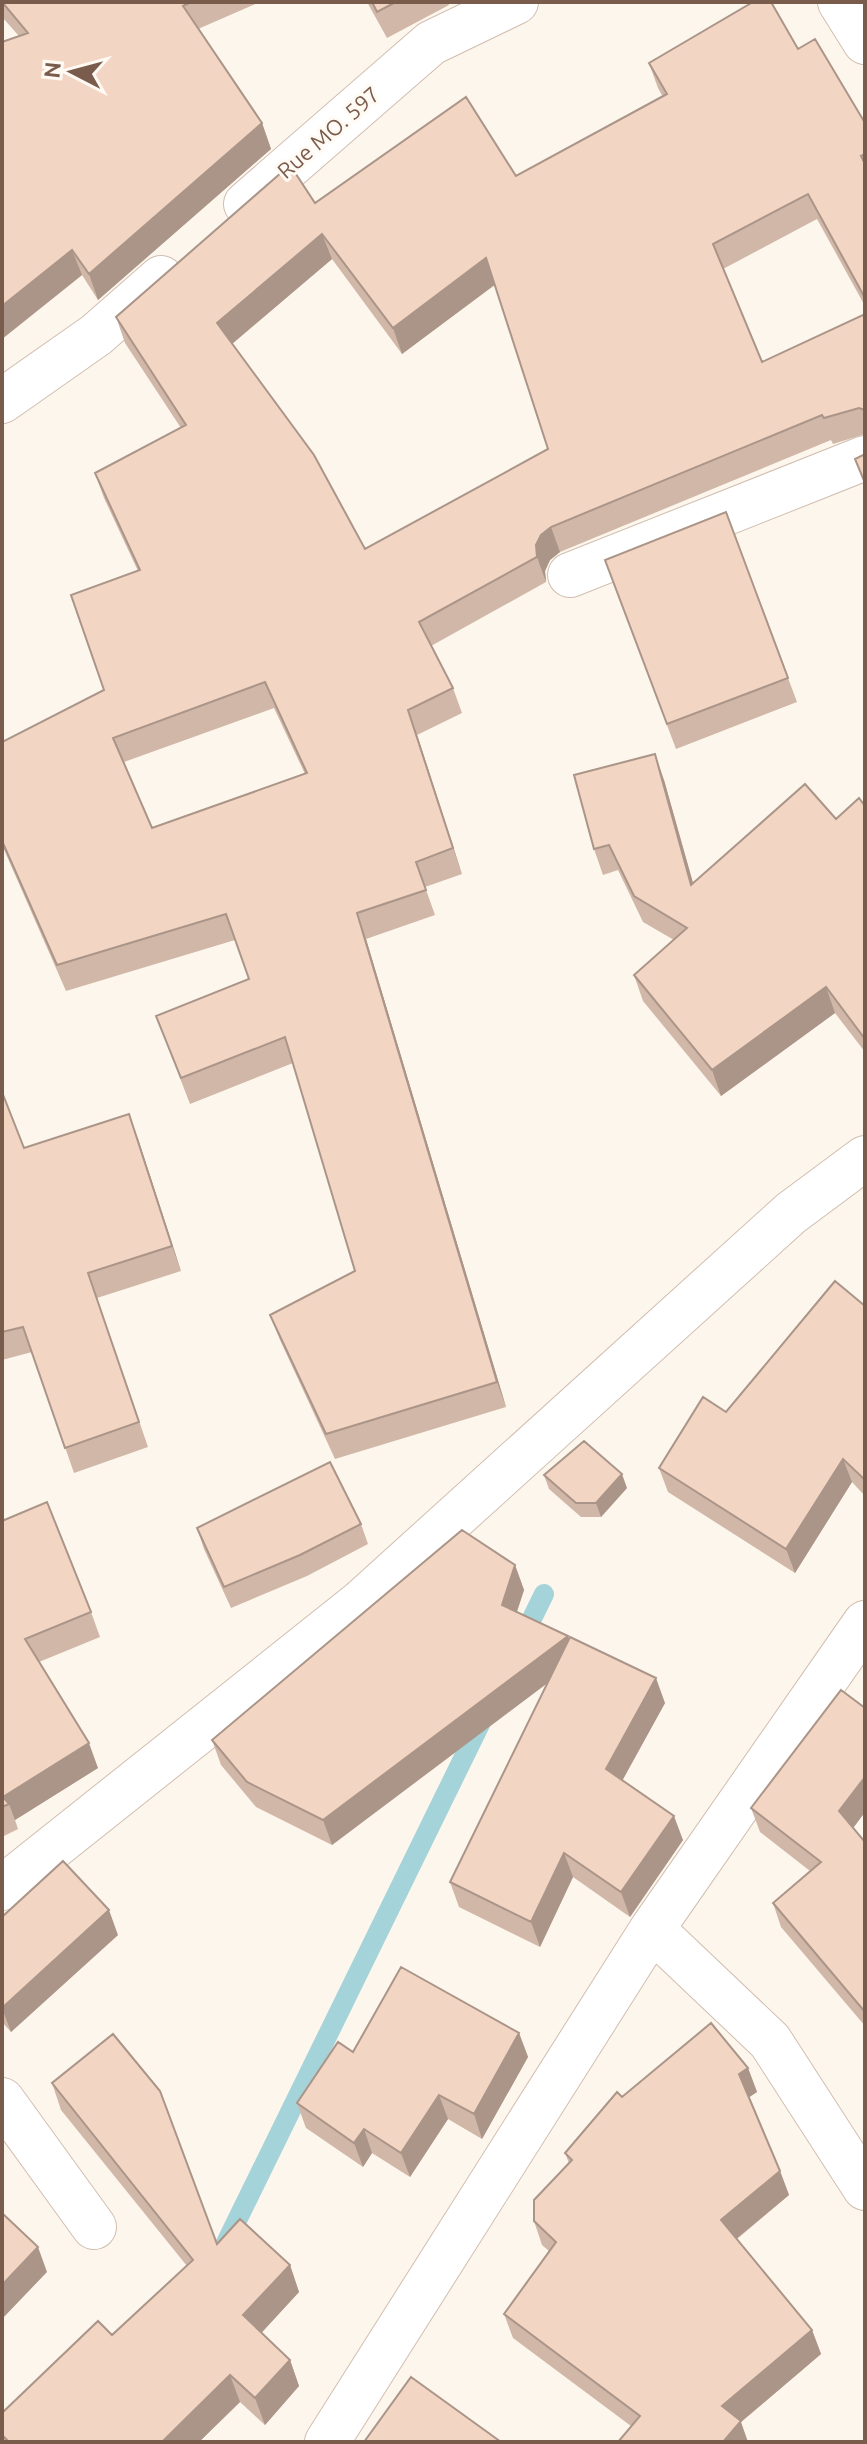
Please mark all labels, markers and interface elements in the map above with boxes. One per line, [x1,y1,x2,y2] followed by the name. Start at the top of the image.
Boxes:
[32,32,112,112] north arrow
[38,60,65,79] text: N
[272,81,384,183] street label: Rue MO. 597

